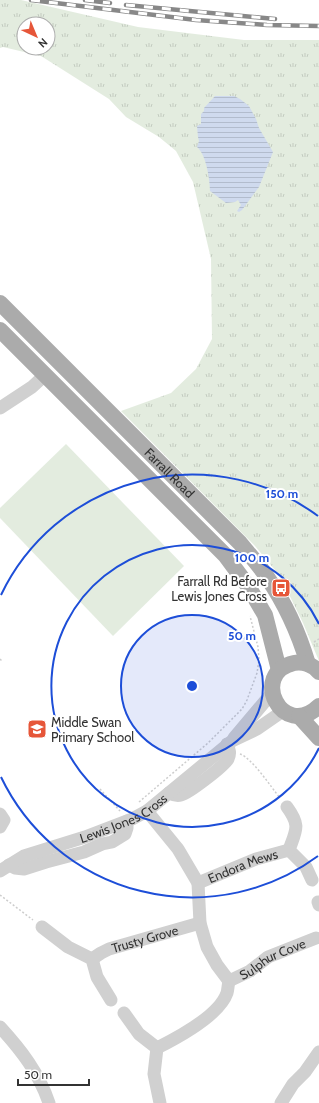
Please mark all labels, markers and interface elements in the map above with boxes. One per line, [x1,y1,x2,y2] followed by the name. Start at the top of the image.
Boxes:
[16,16,56,56] north arrow
[35,35,51,51] text: N
[141,444,198,501] street label: Farrall Road
[266,486,298,501] text: 150 m
[235,550,269,565] text: 100 m
[171,573,268,604] place label: Farrall Rd Before Lewis Jones Cross
[270,577,292,599] bus stop icon: Farrall Rd Before Lewis Jones Cross
[228,628,256,643] text: 50 m
[185,679,199,693] centre of rings
[51,714,134,745] place label: Middle Swan Primary School
[26,718,48,740] school or university icon: Middle Swan Primary School
[78,790,171,846] street label: Lewis Jones Cross
[205,845,280,886] street label: Endora Mews
[110,922,180,956] street label: Trusty Grove
[237,935,308,983] street label: Sulphur Cove
[18,1061,89,1087] scale bar
[24,1067,52,1082] text: 50 m

